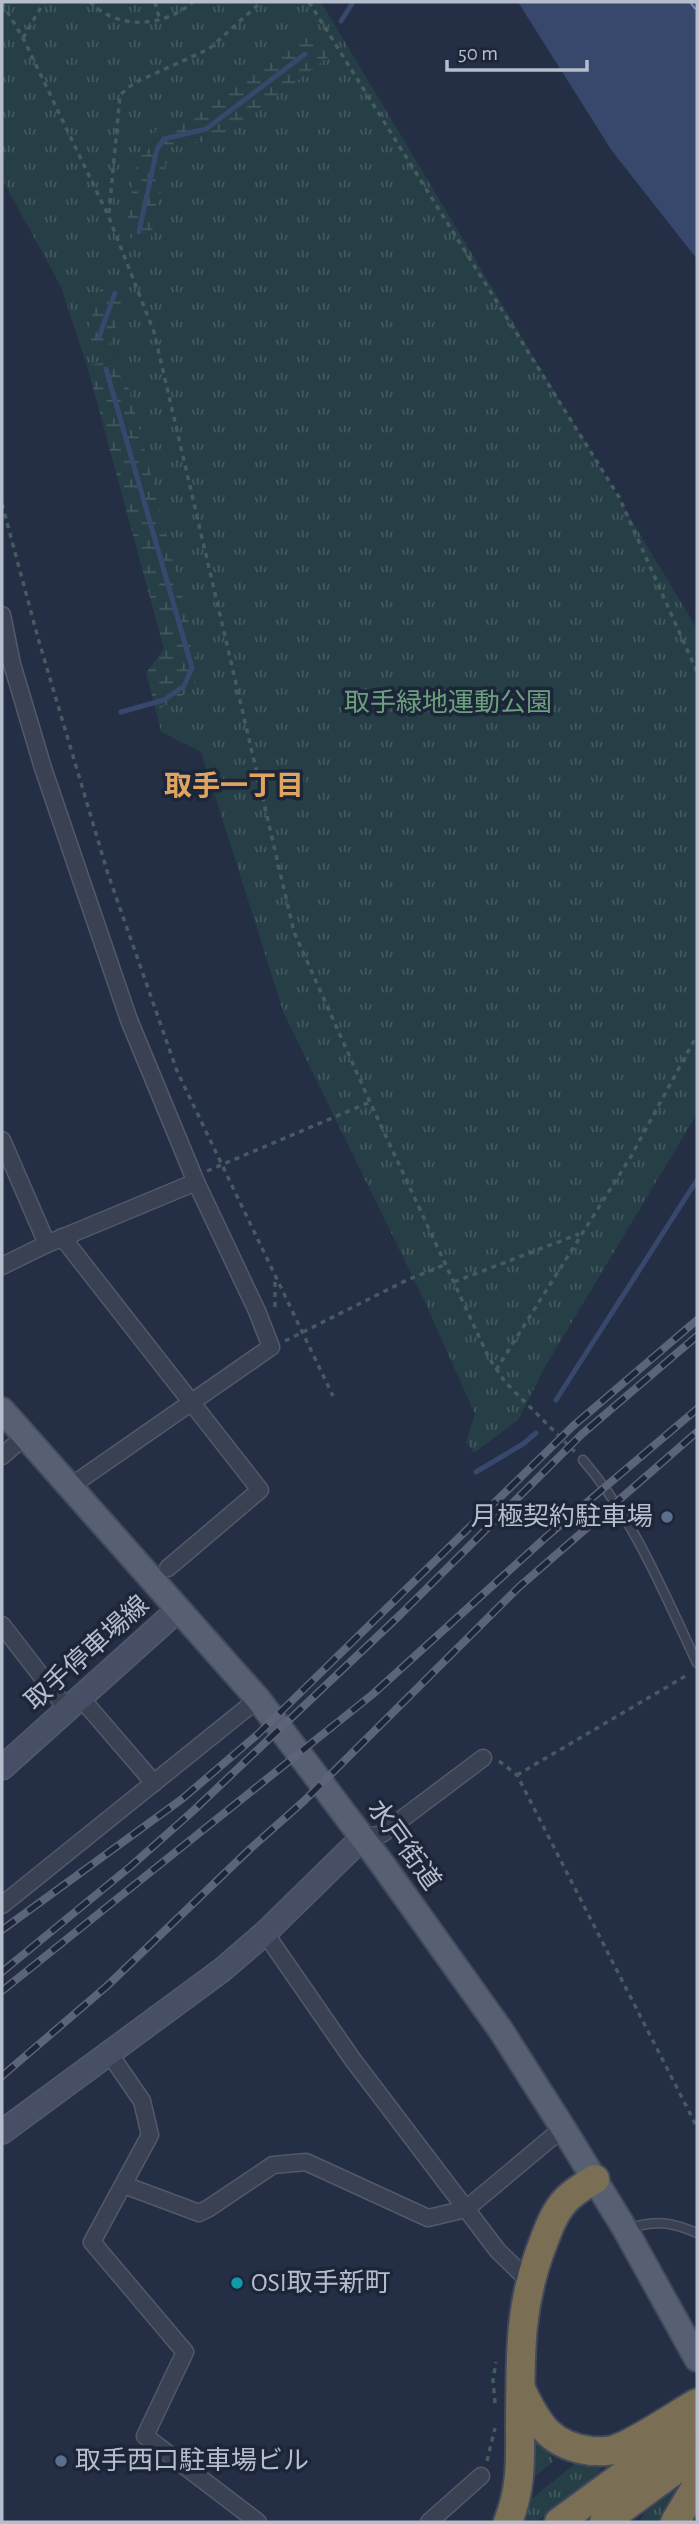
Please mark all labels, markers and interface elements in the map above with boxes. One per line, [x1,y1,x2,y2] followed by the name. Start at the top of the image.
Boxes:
[447,28,587,72] scale bar
[458,43,498,64] text: 50 m
[344,689,552,716] park label: 取手緑地運動公園
[164,771,304,801] district label: 取手一丁目
[471,1502,653,1530] place label: 月極契約駐車場
[659,1509,675,1525] marker: 月極契約駐車場
[19,1590,154,1715] street label: 取手停車場線
[363,1795,446,1895] street label: 水戸街道
[251,2269,391,2296] place label: OSI取手新町
[229,2275,245,2291] marker: OSI取手新町
[75,2446,309,2474] place label: 取手西口駐車場ビル
[53,2453,69,2469] marker: 取手西口駐車場ビル

